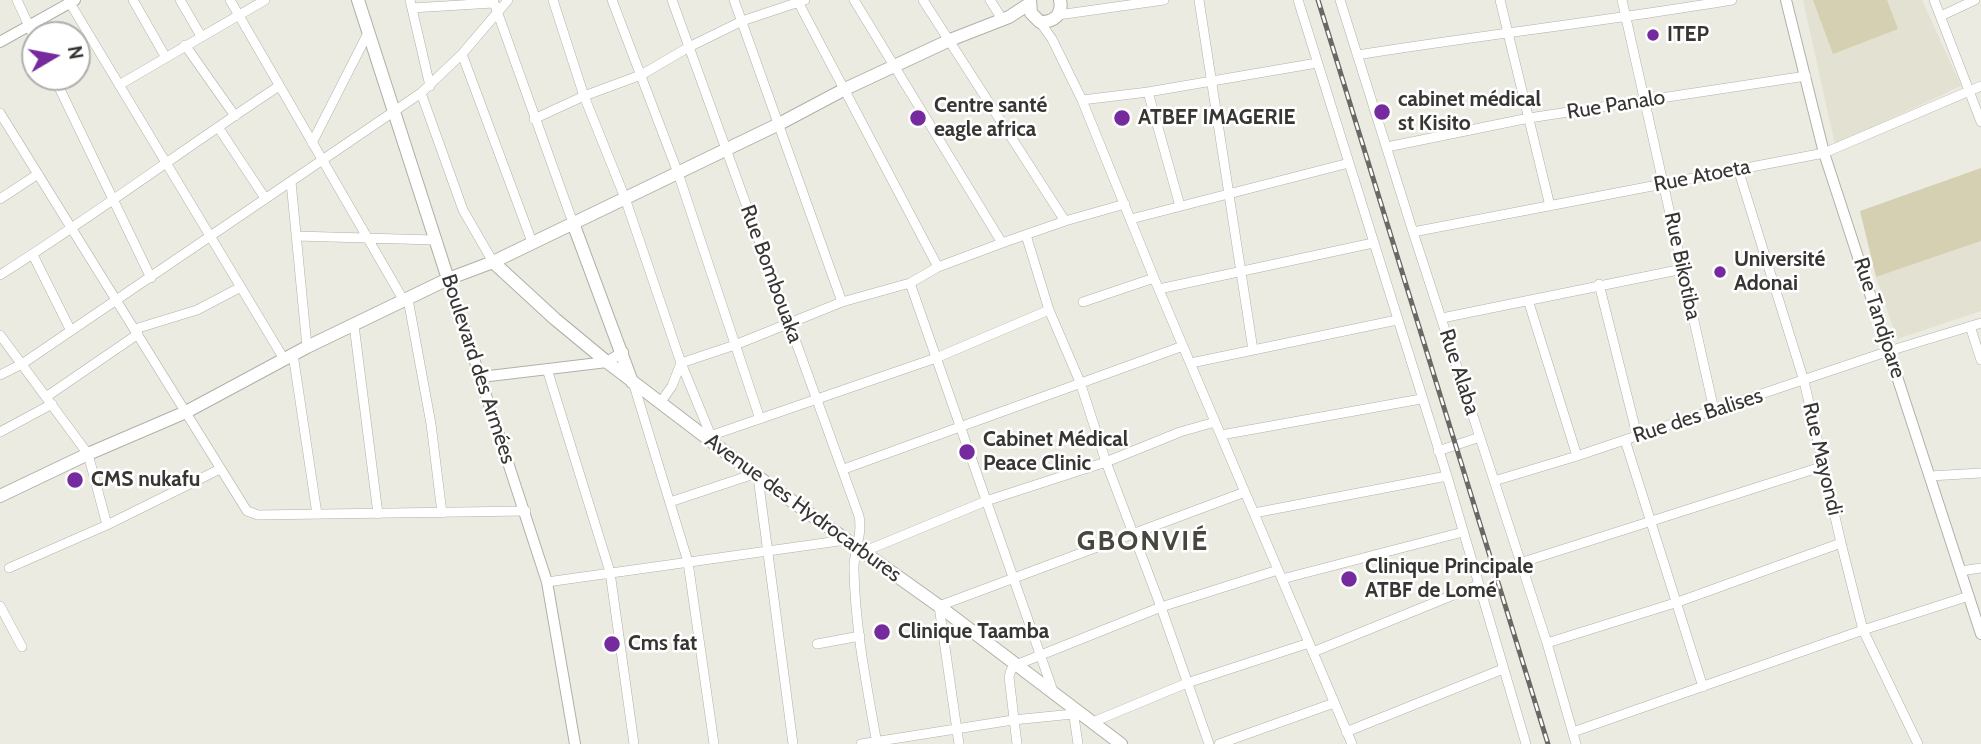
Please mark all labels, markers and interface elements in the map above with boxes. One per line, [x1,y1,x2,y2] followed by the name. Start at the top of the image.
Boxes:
[21,21,91,91] north arrow
[1667,22,1709,48] place label: ITEP
[1645,27,1661,43] marker: ITEP
[63,44,88,61] text: N
[1565,85,1667,125] street label: Rue Panalo
[1398,87,1541,137] place label: cabinet médical st Kisito
[934,93,1047,143] place label: Centre santé eagle africa
[1372,102,1392,122] marker: cabinet médical st Kisito
[1138,105,1296,131] place label: ATBEF IMAGERIE
[908,108,928,128] marker: Centre santé eagle africa
[1112,108,1132,128] marker: ATBEF IMAGERIE
[1652,154,1752,198] street label: Rue Atoeta
[734,202,808,346] street label: Rue Bombouaka
[1658,210,1706,322] street label: Rue Bikotiba
[1734,247,1825,297] place label: Université Adonai
[1848,254,1910,382] street label: Rue Tandjoare
[1712,264,1728,280] marker: Université Adonai
[435,271,521,467] street label: Boulevard des Armées
[1433,326,1485,418] street label: Rue Alaba
[1630,383,1766,449] street label: Rue des Balises
[1797,400,1847,518] street label: Rue Mayondi
[983,427,1128,477] place label: Cabinet Médical Peace Clinic
[700,428,906,588] street label: Avenue des Hydrocarbures
[957,442,977,462] marker: Cabinet Médical Peace Clinic
[91,467,200,493] place label: CMS nukafu
[65,470,85,490] marker: CMS nukafu
[1078,525,1208,559] district label: GBONVIÉ
[1365,554,1533,604] place label: Clinique Principale ATBF de Lomé
[1339,569,1359,589] marker: Clinique Principale ATBF de Lomé
[898,619,1049,645] place label: Clinique Taamba
[872,622,892,642] marker: Clinique Taamba
[628,631,697,657] place label: Cms fat
[602,634,622,654] marker: Cms fat

